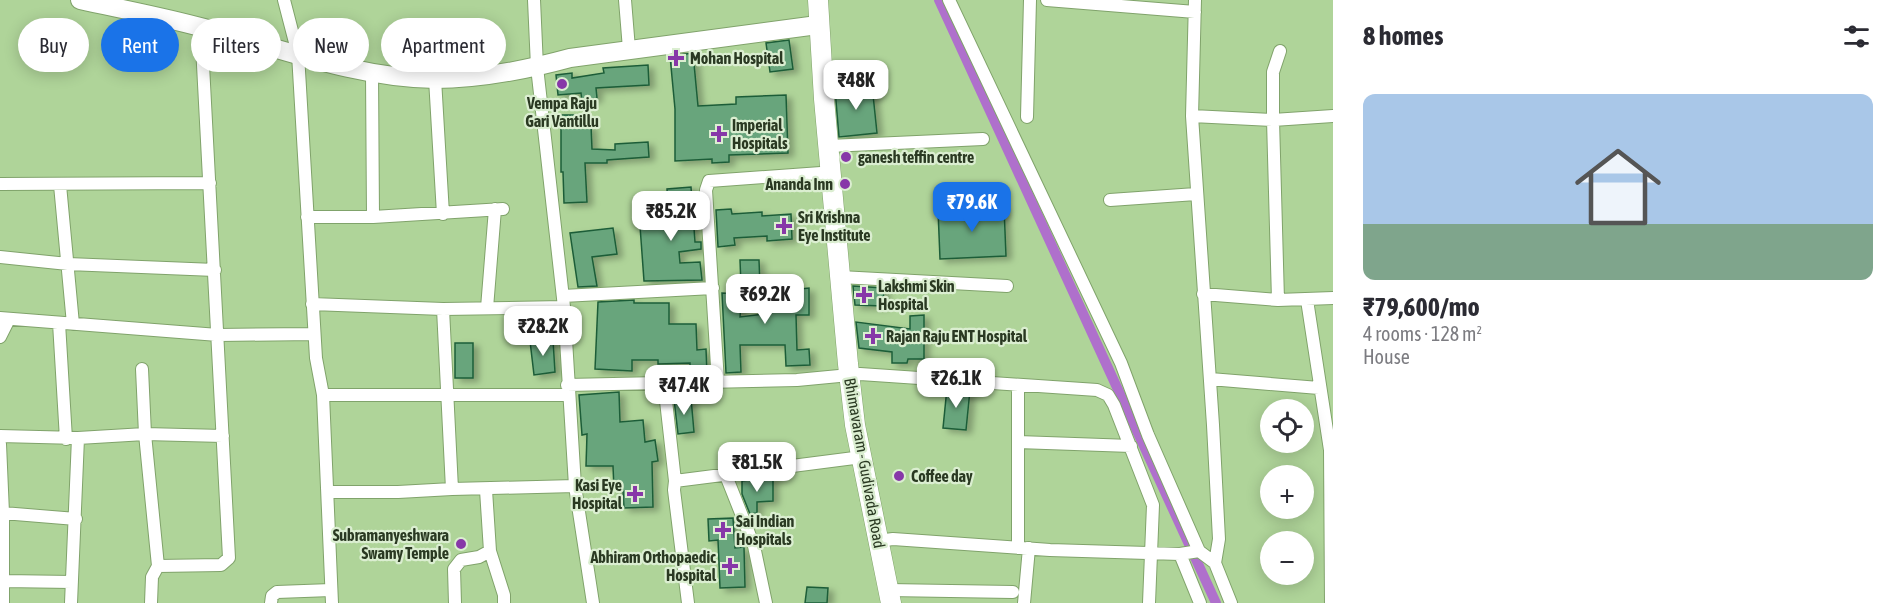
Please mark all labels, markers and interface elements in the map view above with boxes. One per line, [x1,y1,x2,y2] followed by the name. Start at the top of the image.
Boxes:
[18,18,89,72] chip: Buy
[101,18,179,72] chip: Rent
[191,18,281,72] chip: Filters
[293,18,369,72] chip: New
[381,18,506,72] chip: Apartment
[1840,20,1873,53] icon: filters
[1363,21,1443,51] text: 8 homes
[667,49,685,67] marker: Mohan Hospital
[690,49,784,67] place label: Mohan Hospital
[820,60,892,111] pin: ₹48K
[837,68,875,91] text: ₹48K
[555,77,569,91] marker: Vempa Raju Gari Vantillu
[525,94,599,130] place label: Vempa Raju Gari Vantillu
[732,116,788,152] place label: Imperial Hospitals
[710,125,728,143] marker: Imperial Hospitals
[1564,133,1672,241] icon: home
[858,148,974,166] place label: ganesh teffin centre
[839,150,853,164] marker: ganesh teffin centre
[764,175,833,193] place label: Ananda Inn
[838,177,852,191] marker: Ananda Inn
[923,182,1021,233] pin: ₹79.6K
[947,190,997,213] text: ₹79.6K
[622,191,720,242] pin: ₹85.2K
[646,199,696,222] text: ₹85.2K
[798,208,871,244] place label: Sri Krishna Eye Institute
[775,217,793,235] marker: Sri Krishna Eye Institute
[716,274,814,325] pin: ₹69.2K
[878,277,955,313] place label: Lakshmi Skin Hospital
[740,282,790,305] text: ₹69.2K
[855,286,873,304] marker: Lakshmi Skin Hospital
[1363,292,1480,322] text: ₹79,600/mo
[494,306,592,357] pin: ₹28.2K
[518,314,568,337] text: ₹28.2K
[1363,322,1482,345] text: 4 rooms · 128 m²
[864,327,882,345] marker: Rajan Raju ENT Hospital
[886,327,1028,345] place label: Rajan Raju ENT Hospital
[1363,345,1410,368] text: House
[907,358,1005,409] pin: ₹26.1K
[635,365,733,416] pin: ₹47.4K
[931,366,981,389] text: ₹26.1K
[659,373,709,396] text: ₹47.4K
[841,376,889,550] street label: Bhimavaram - Gudivada Road
[1260,399,1314,585] map controls
[1260,399,1314,453] button: locate
[708,442,806,493] pin: ₹81.5K
[732,450,782,473] text: ₹81.5K
[1260,465,1314,519] button: +
[911,467,973,485] place label: Coffee day
[892,469,906,483] marker: Coffee day
[572,476,623,512] place label: Kasi Eye Hospital
[626,485,644,503] marker: Kasi Eye Hospital
[736,512,795,548] place label: Sai Indian Hospitals
[714,521,732,539] marker: Sai Indian Hospitals
[333,526,449,562] place label: Subramanyeshwara Swamy Temple
[1260,531,1314,585] button: −
[454,537,468,551] marker: Subramanyeshwara Swamy Temple
[589,548,717,584] place label: Abhiram Orthopaedic Hospital
[721,557,739,575] marker: Abhiram Orthopaedic Hospital

